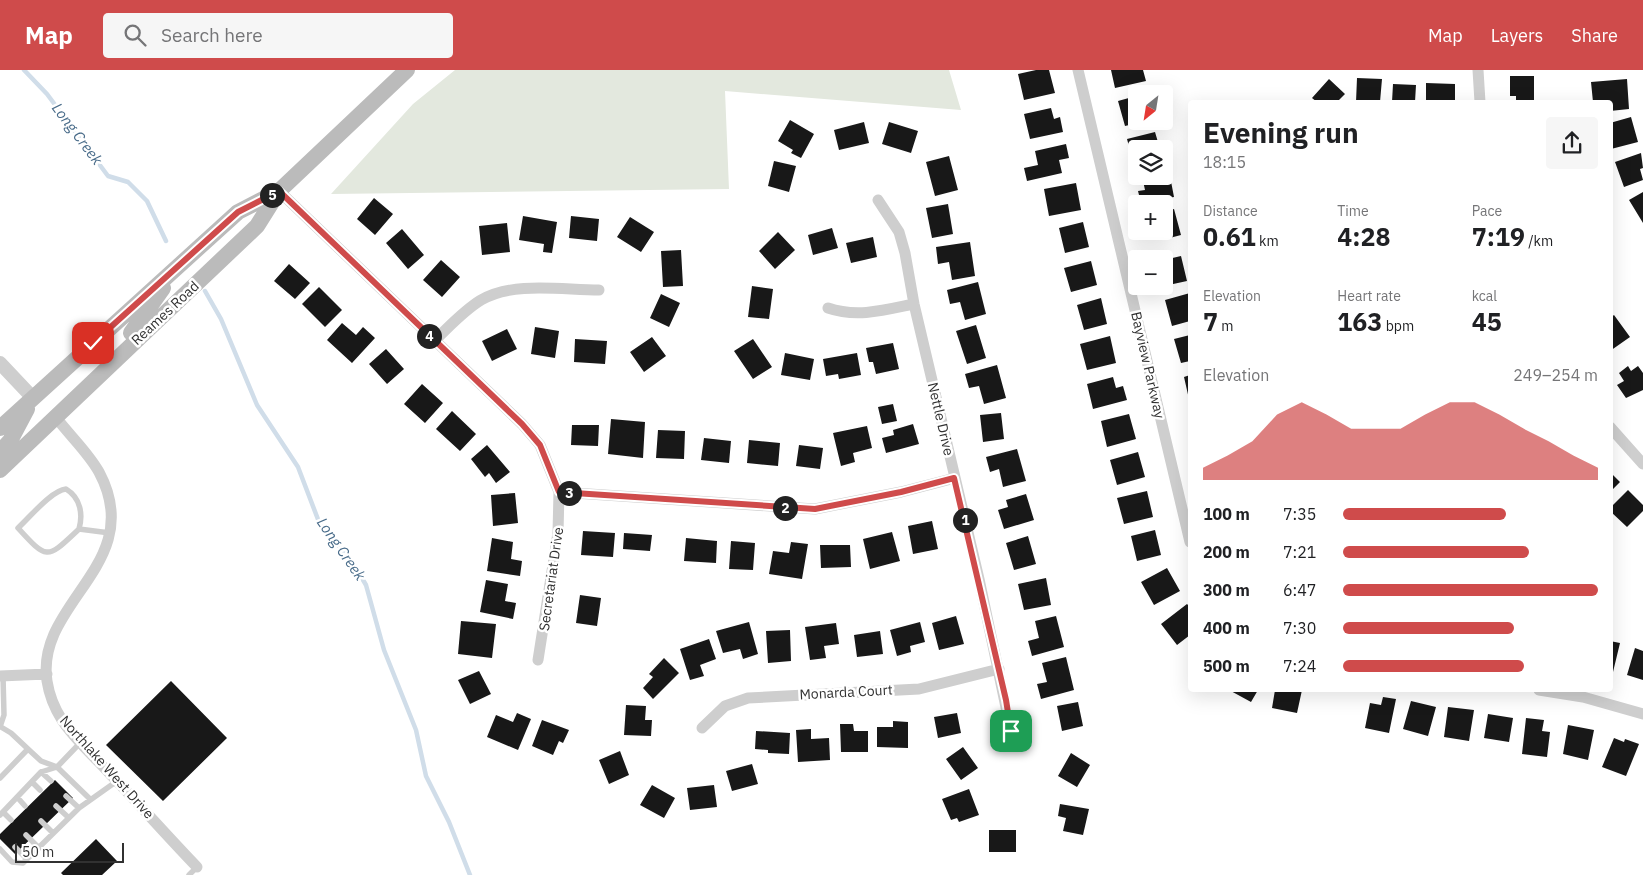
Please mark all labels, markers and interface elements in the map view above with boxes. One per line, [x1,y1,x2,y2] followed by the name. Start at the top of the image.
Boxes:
[103,13,453,58] search box
[25,19,73,51] text: Map
[121,21,149,49] icon: search
[161,23,263,47] text: Search here
[1428,24,1463,47] text: Map
[1491,24,1543,47] text: Layers
[1571,24,1618,47] text: Share
[1128,85,1172,130] north arrow
[1128,85,1173,295] map controls
[48,99,107,169] water label: Long Creek
[1203,114,1359,151] text: Evening run
[1546,117,1598,169] button: share
[1128,140,1173,185] button: layers
[1203,152,1246,172] text: 18:15
[260,182,284,208] pin: 5
[268,186,277,204] text: 5
[1128,195,1173,240] button: +
[1203,202,1258,220] text: Distance
[1337,202,1369,220] text: Time
[1472,202,1502,220] text: Pace
[1203,220,1256,253] text: 0.61
[1337,220,1391,253] text: 4:28
[1472,220,1525,253] text: 7:19
[1256,232,1279,250] text: km
[1525,232,1553,250] text: /km
[1128,250,1173,295] button: −
[127,277,203,349] street label: Reames Road
[1203,287,1261,305] text: Elevation
[1337,287,1401,305] text: Heart rate
[1472,287,1497,305] text: kcal
[1203,305,1218,338] text: 7
[1337,305,1382,338] text: 163
[1472,305,1502,338] text: 45
[1127,310,1169,420] street label: Bayview Parkway
[1218,317,1234,335] text: m
[1382,317,1414,335] text: bpm
[72,322,114,364] pin
[416,324,442,348] pin: 4
[425,327,434,345] text: 4
[79,329,107,357] icon: check
[1203,365,1269,385] text: Elevation
[1513,365,1598,385] text: 249–254 m
[924,381,958,458] street label: Nettle Drive
[556,480,582,506] pin: 3
[565,484,574,502] text: 3
[772,496,798,520] pin: 2
[781,499,790,517] text: 2
[1203,504,1250,524] text: 100 m
[1283,504,1316,524] text: 7:35
[952,508,978,532] pin: 1
[961,511,970,529] text: 1
[313,514,370,584] water label: Long Creek
[535,526,567,632] street label: Secretariat Drive
[1203,542,1250,562] text: 200 m
[1283,542,1316,562] text: 7:21
[1203,580,1250,600] text: 300 m
[1283,580,1316,600] text: 6:47
[1203,618,1250,638] text: 400 m
[1283,618,1316,638] text: 7:30
[1203,656,1250,676] text: 500 m
[1283,656,1316,676] text: 7:24
[799,681,893,703] street label: Monarda Court
[990,710,1032,752] pin
[56,712,158,823] street label: Northlake West Drive
[997,717,1025,745] icon: arrive
[15,840,124,863] scale bar
[22,843,54,861] text: 50 m

